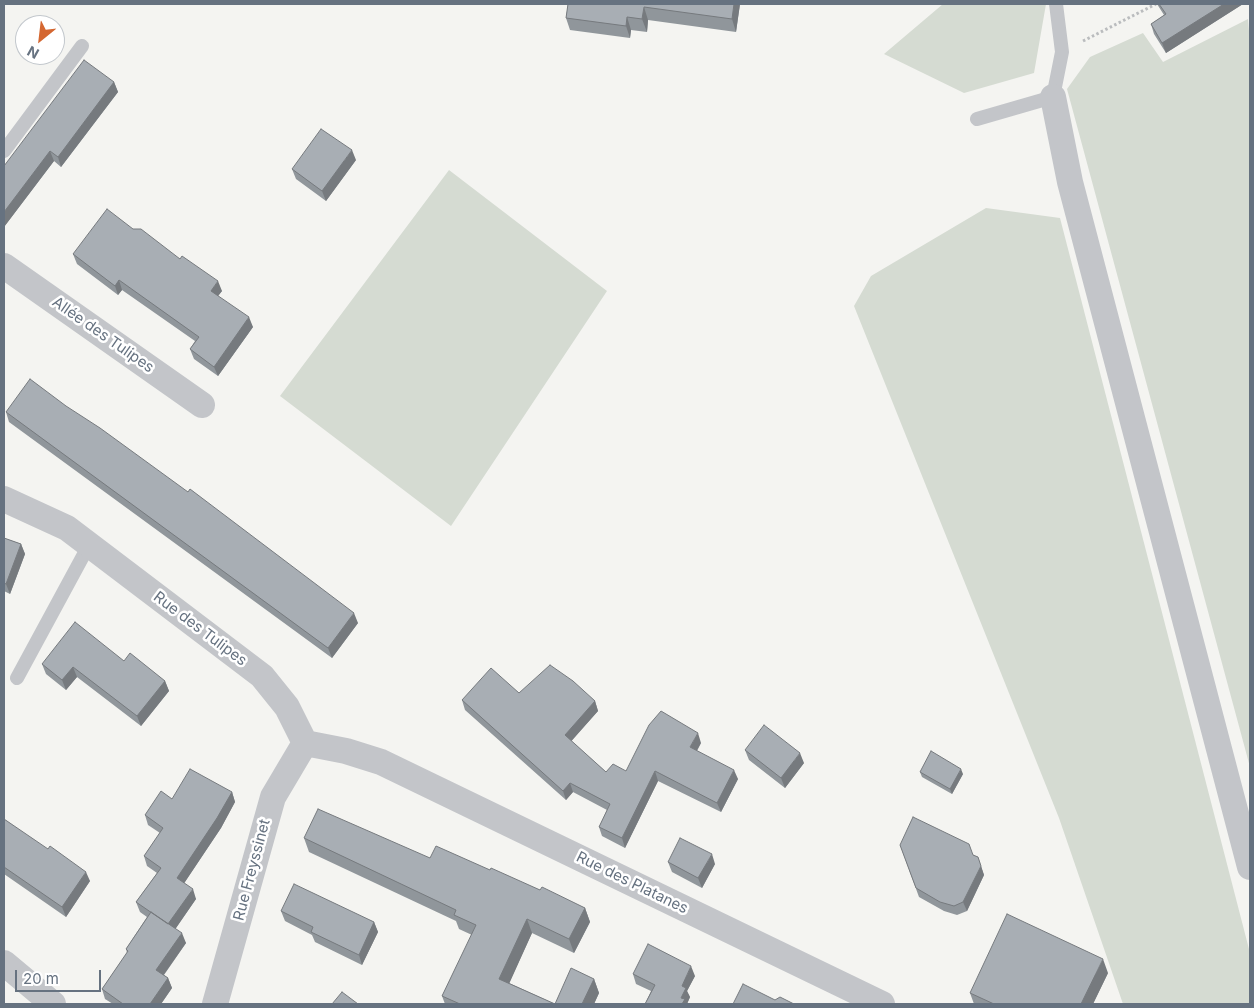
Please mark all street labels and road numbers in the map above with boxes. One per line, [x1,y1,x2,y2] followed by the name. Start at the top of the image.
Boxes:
[49,293,157,377] street label: Allée des Tulipes
[150,588,250,670] street label: Rue des Tulipes
[230,817,274,923] street label: Rue Freyssinet
[573,848,691,918] street label: Rue des Platanes

